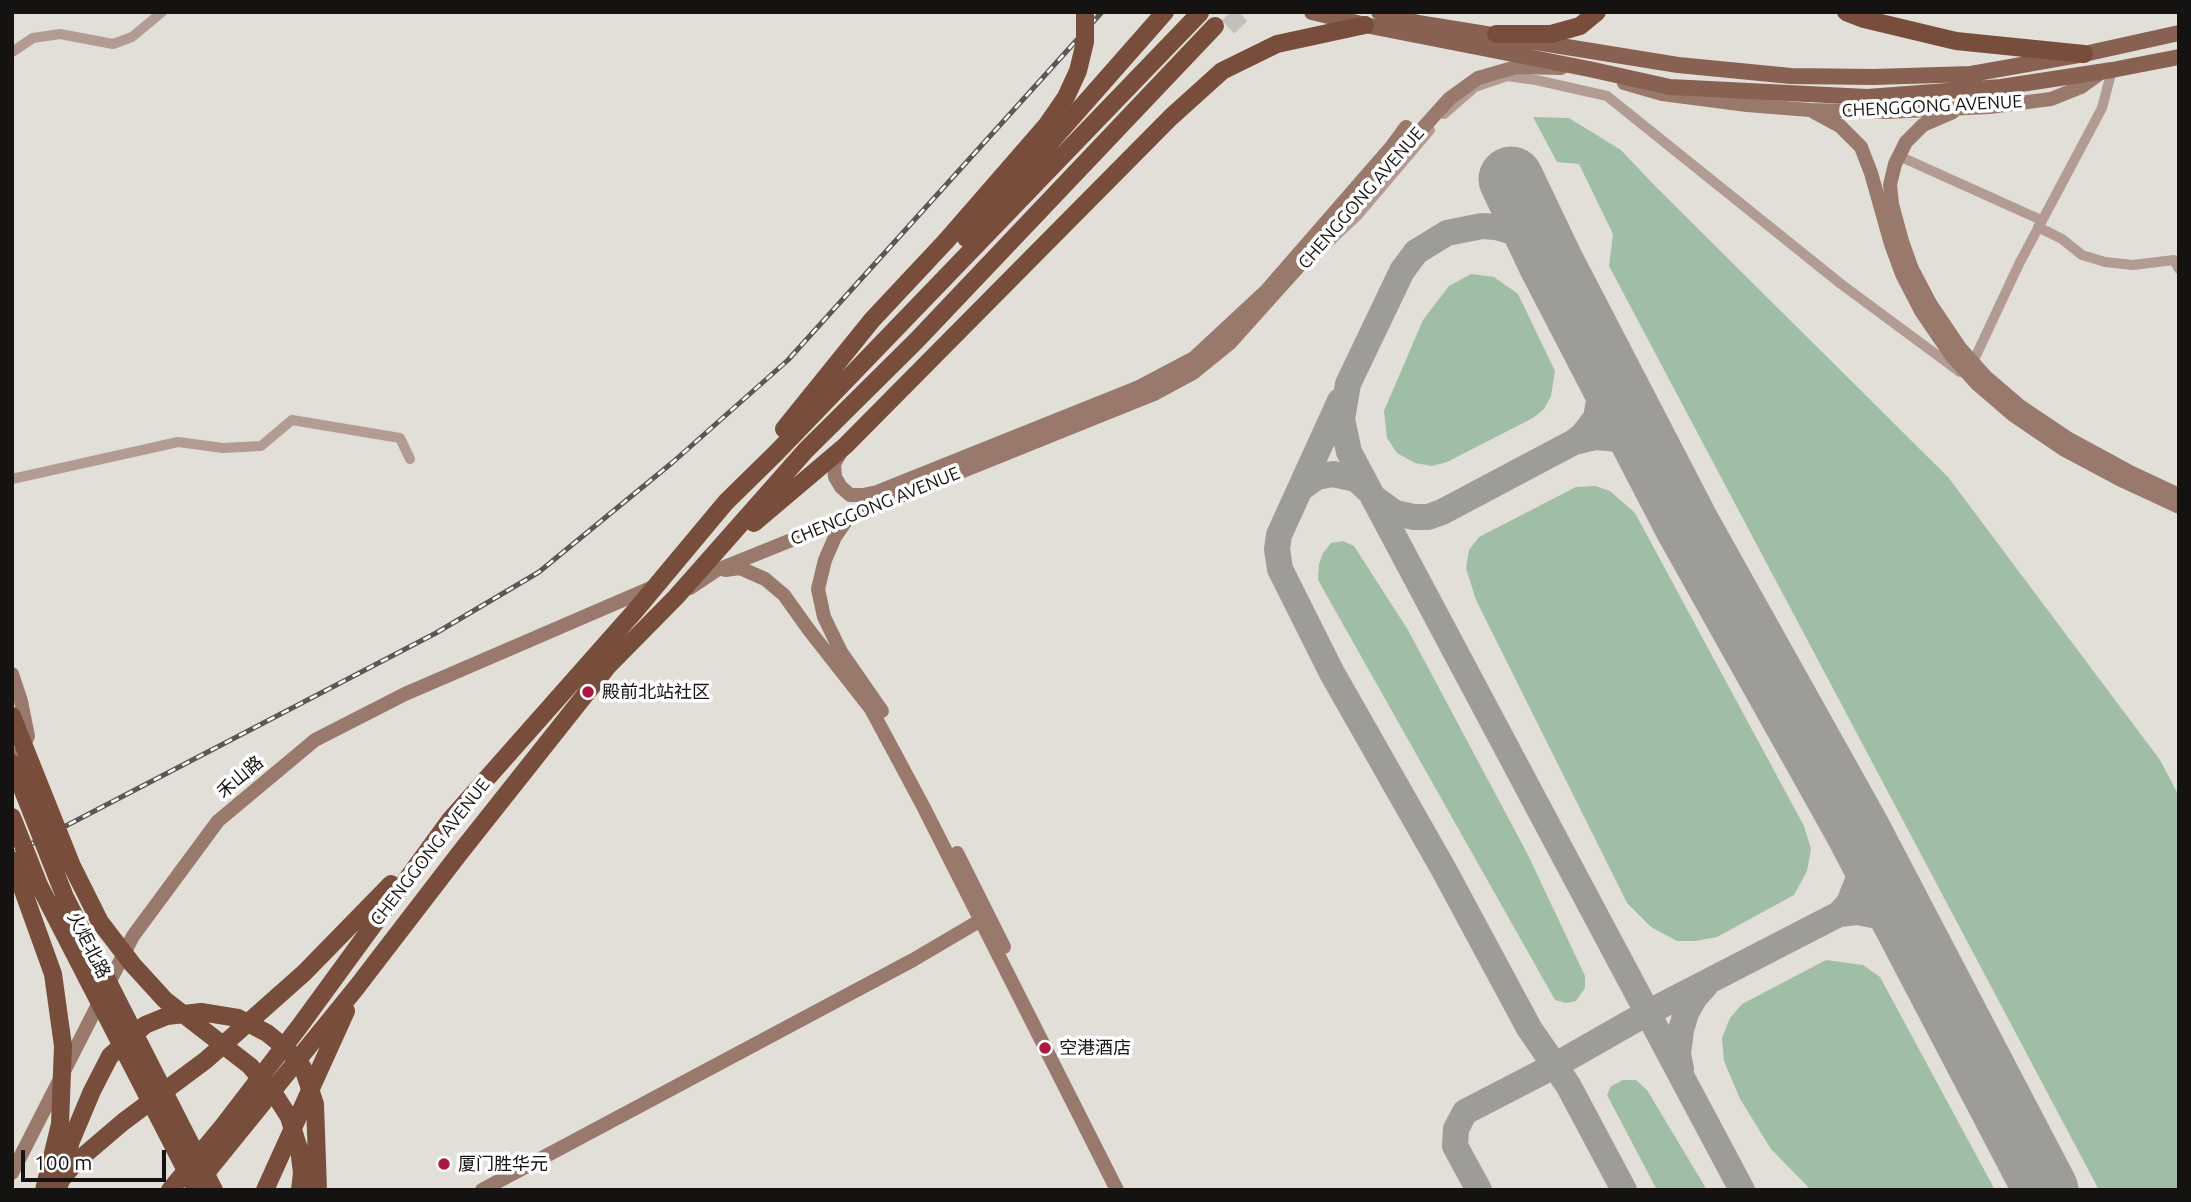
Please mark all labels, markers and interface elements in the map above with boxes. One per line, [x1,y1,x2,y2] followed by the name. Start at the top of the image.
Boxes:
[1841,90,2023,122] street label: CHENGGONG AVENUE
[1294,123,1428,273] street label: CHENGGONG AVENUE
[787,462,963,550] street label: CHENGGONG AVENUE
[602,681,710,703] place label: 殿前北站社区
[580,684,596,700] marker: 殿前北站社区
[212,751,268,803] street label: 禾山路
[366,774,494,930] street label: CHENGGONG AVENUE
[63,908,115,982] street label: 火炬北路
[1059,1037,1131,1059] place label: 空港酒店
[1037,1040,1053,1056] marker: 空港酒店
[24,1136,170,1180] scale bar
[34,1150,92,1174] text: 100 m
[458,1153,548,1175] place label: 厦门胜华元
[436,1156,452,1172] marker: 厦门胜华元

